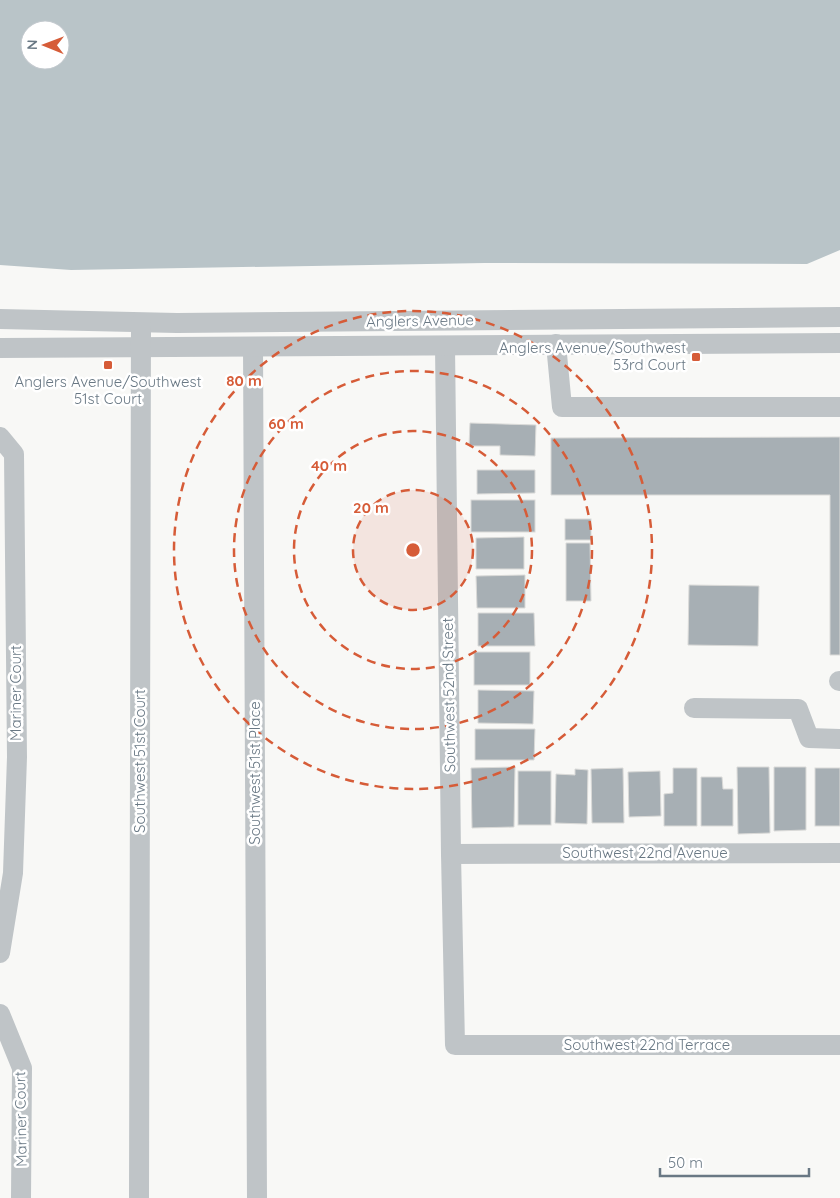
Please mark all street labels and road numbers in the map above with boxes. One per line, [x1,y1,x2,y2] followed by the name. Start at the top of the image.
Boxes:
[366,310,474,331] street label: Anglers Avenue
[438,617,459,773] street label: Southwest 52nd Street
[6,645,25,741] street label: Mariner Court
[130,689,149,833] street label: Southwest 51st Court
[245,701,264,845] street label: Southwest 51st Place
[562,843,728,862] street label: Southwest 22nd Avenue
[564,1035,730,1054] street label: Southwest 22nd Terrace
[10,1071,31,1167] street label: Mariner Court

